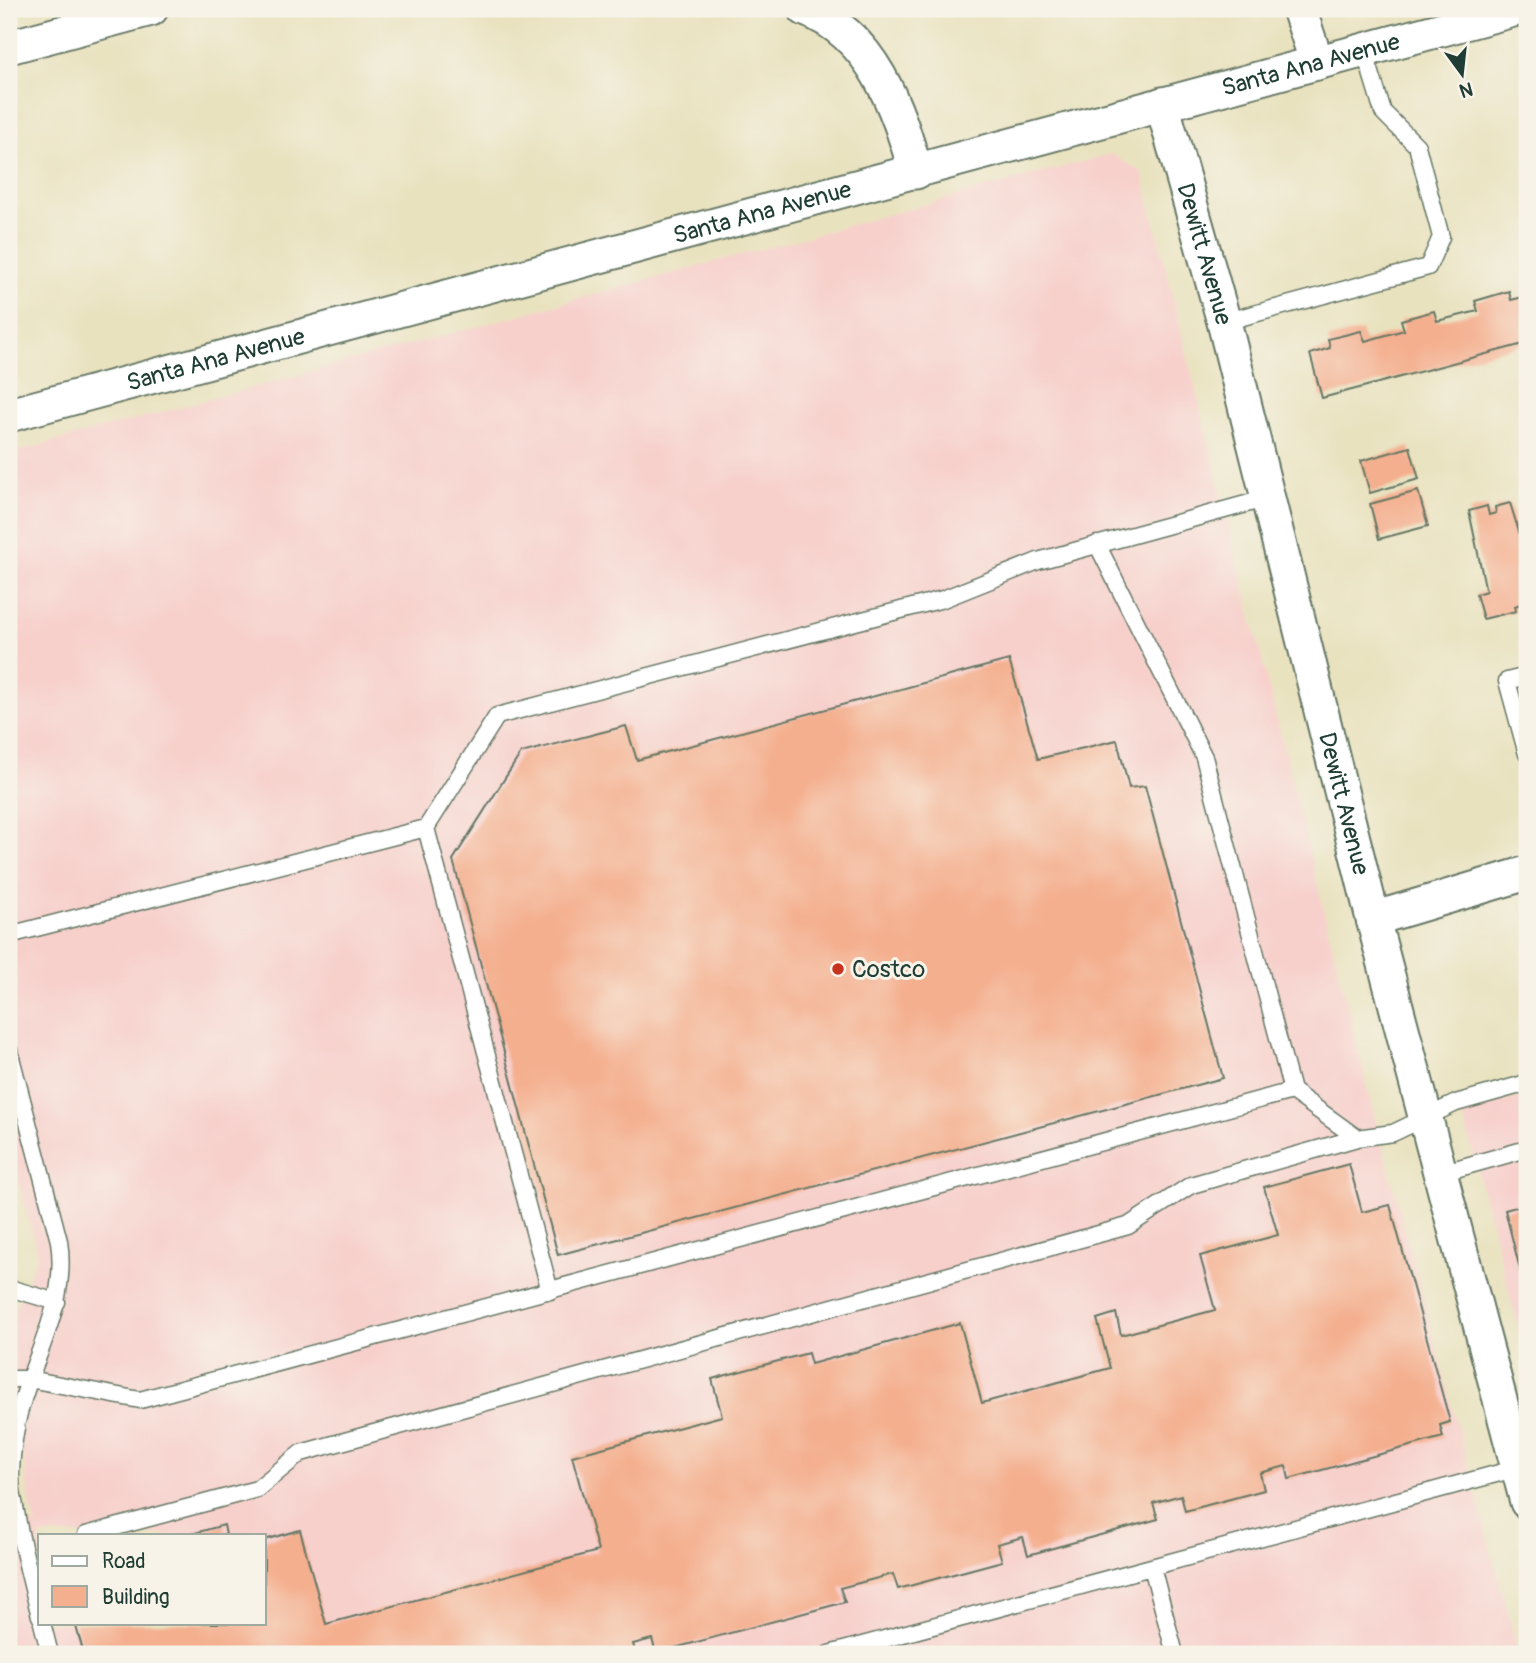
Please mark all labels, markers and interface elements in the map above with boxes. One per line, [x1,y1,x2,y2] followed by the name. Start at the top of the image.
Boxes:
[1219,27,1403,103] street label: Santa Ana Avenue
[1428,38,1498,108] north arrow
[1457,76,1475,103] text: N
[670,175,855,251] street label: Santa Ana Avenue
[1170,180,1238,328] street label: Dewitt Avenue
[124,322,308,398] street label: Santa Ana Avenue
[1312,729,1375,878] street label: Dewitt Avenue
[852,955,925,984] place label: Costco
[830,961,846,977] marker: Costco
[38,1534,266,1624] legend
[102,1548,146,1575] text: Road
[102,1584,169,1611] text: Building

